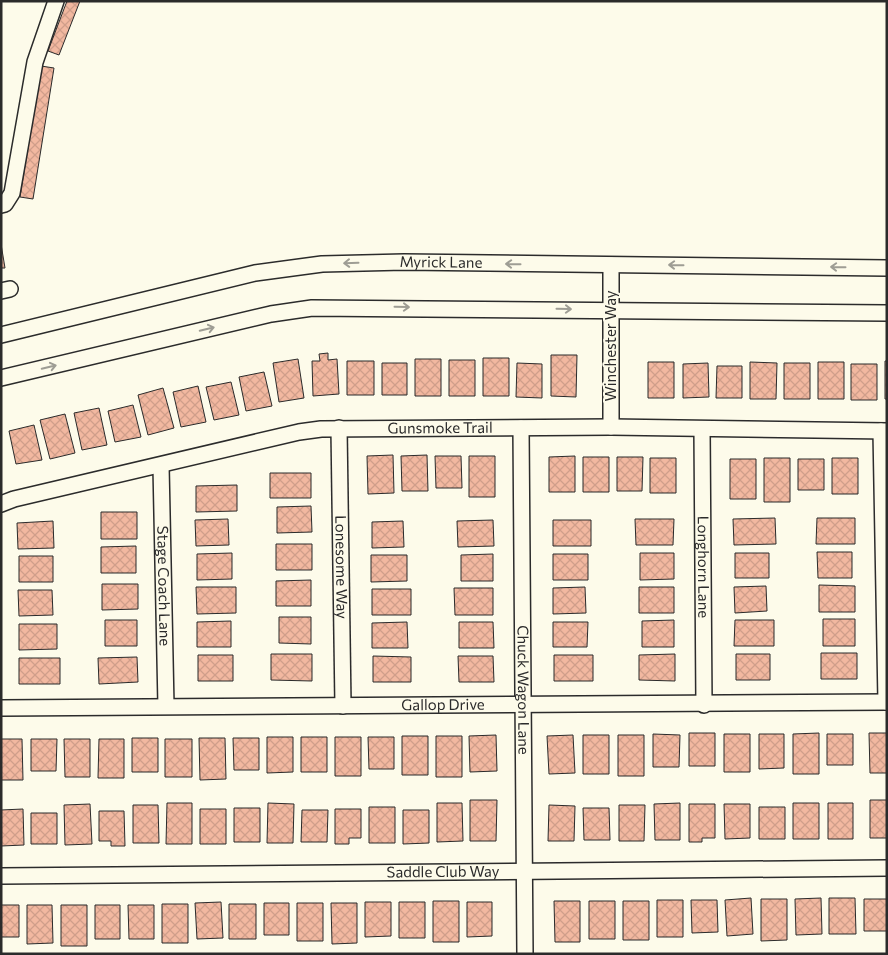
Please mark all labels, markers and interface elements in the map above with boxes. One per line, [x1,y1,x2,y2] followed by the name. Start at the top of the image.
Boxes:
[399,252,483,271] street label: Myrick Lane
[343,258,359,267] one-way arrow
[505,259,521,268] one-way arrow
[668,261,684,270] one-way arrow
[830,262,846,272] one-way arrow
[601,290,619,402] street label: Winchester Way
[394,303,410,312] one-way arrow
[556,304,572,314] one-way arrow
[198,324,214,333] one-way arrow
[40,362,56,371] one-way arrow
[387,418,493,437] street label: Gunsmoke Trail
[332,515,352,619] street label: Lonesome Way
[695,516,713,618] street label: Longhorn Lane
[154,526,175,646] street label: Stage Coach Lane
[515,625,533,755] street label: Chuck Wagon Lane
[401,695,485,713] street label: Gallop Drive
[386,861,500,881] street label: Saddle Club Way

